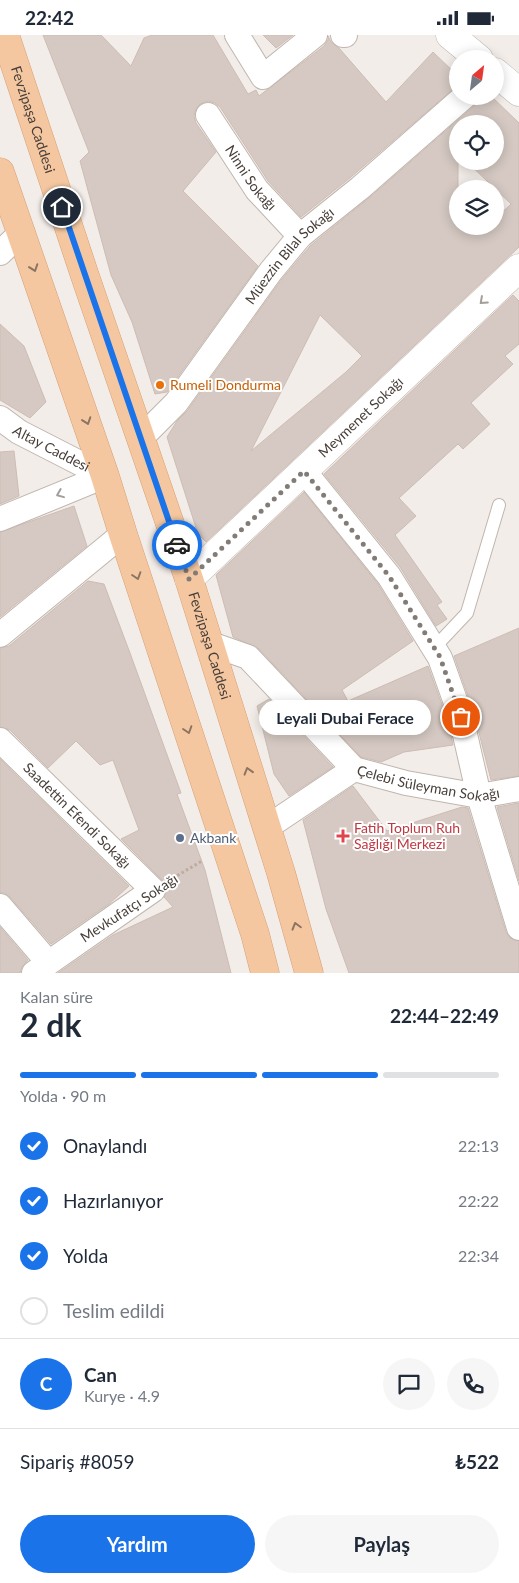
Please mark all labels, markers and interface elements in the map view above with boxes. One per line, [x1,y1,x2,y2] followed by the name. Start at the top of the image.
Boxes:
[25,6,74,29] text: 22:42
[449,50,504,105] north arrow
[449,50,504,235] map controls
[8,64,59,175] street label: Fevzipaşa Caddesi
[449,115,504,170] button: locate
[222,142,281,214] street label: Ninni Sokağı
[449,180,504,235] button: layers
[41,186,83,228] pin
[48,193,76,221] icon: home
[241,203,337,307] street label: Müezzin Bilal Sokağı
[28,263,38,271] one-way arrow
[480,295,489,304] one-way arrow
[314,373,406,461] street label: Meymenet Sokağı
[170,376,281,393] place label: Rumeli Dondurma
[154,379,166,391] marker: Rumeli Dondurma
[81,417,91,425] one-way arrow
[10,421,93,475] street label: Altay Caddesi
[56,488,65,499] one-way arrow
[152,520,202,570] courier
[163,531,191,559] icon: car
[131,571,141,580] one-way arrow
[185,589,235,701] street label: Fevzipaşa Caddesi
[440,696,482,738] pin
[258,699,431,735] callout: Leyali Dubai Ferace
[447,703,475,731] icon: bag
[276,708,414,727] text: Leyali Dubai Ferace
[183,725,193,734] one-way arrow
[20,759,135,872] street label: Saadettin Efendi Sokağı
[355,761,501,805] street label: Çelebi Süleyman Sokağı
[244,767,254,776] one-way arrow
[354,819,460,852] place label: Fatih Toplum Ruh Sağlığı Merkezi
[190,829,237,846] place label: Akbank
[336,829,350,843] marker: Fatih Toplum Ruh Sağlığı Merkezi
[174,832,186,844] marker: Akbank
[77,870,181,945] street label: Mevkufatçı Sokağı
[292,923,302,931] one-way arrow
[20,987,93,1006] text: Kalan süre
[390,1004,499,1027] text: 22:44–22:49
[20,1005,82,1044] text: 2 dk
[20,1086,106,1105] text: Yolda · 90 m
[20,1132,48,1160] icon: check
[63,1134,147,1157] text: Onaylandı
[458,1136,499,1155] text: 22:13
[20,1187,48,1215] icon: check
[63,1189,163,1212] text: Hazırlanıyor
[458,1191,499,1210] text: 22:22
[20,1242,48,1270] icon: check
[63,1244,108,1267] text: Yolda
[458,1246,499,1265] text: 22:34
[63,1299,165,1322] text: Teslim edildi
[383,1358,435,1410] button: chat
[447,1358,499,1410] button: phone
[84,1363,117,1386] text: Can
[40,1372,52,1395] text: C
[84,1386,160,1405] text: Kurye · 4.9
[20,1450,135,1473] text: Sipariş #8059
[455,1450,499,1473] text: ₺522
[20,1515,255,1573] button: Yardım
[265,1515,499,1573] button: Paylaş

